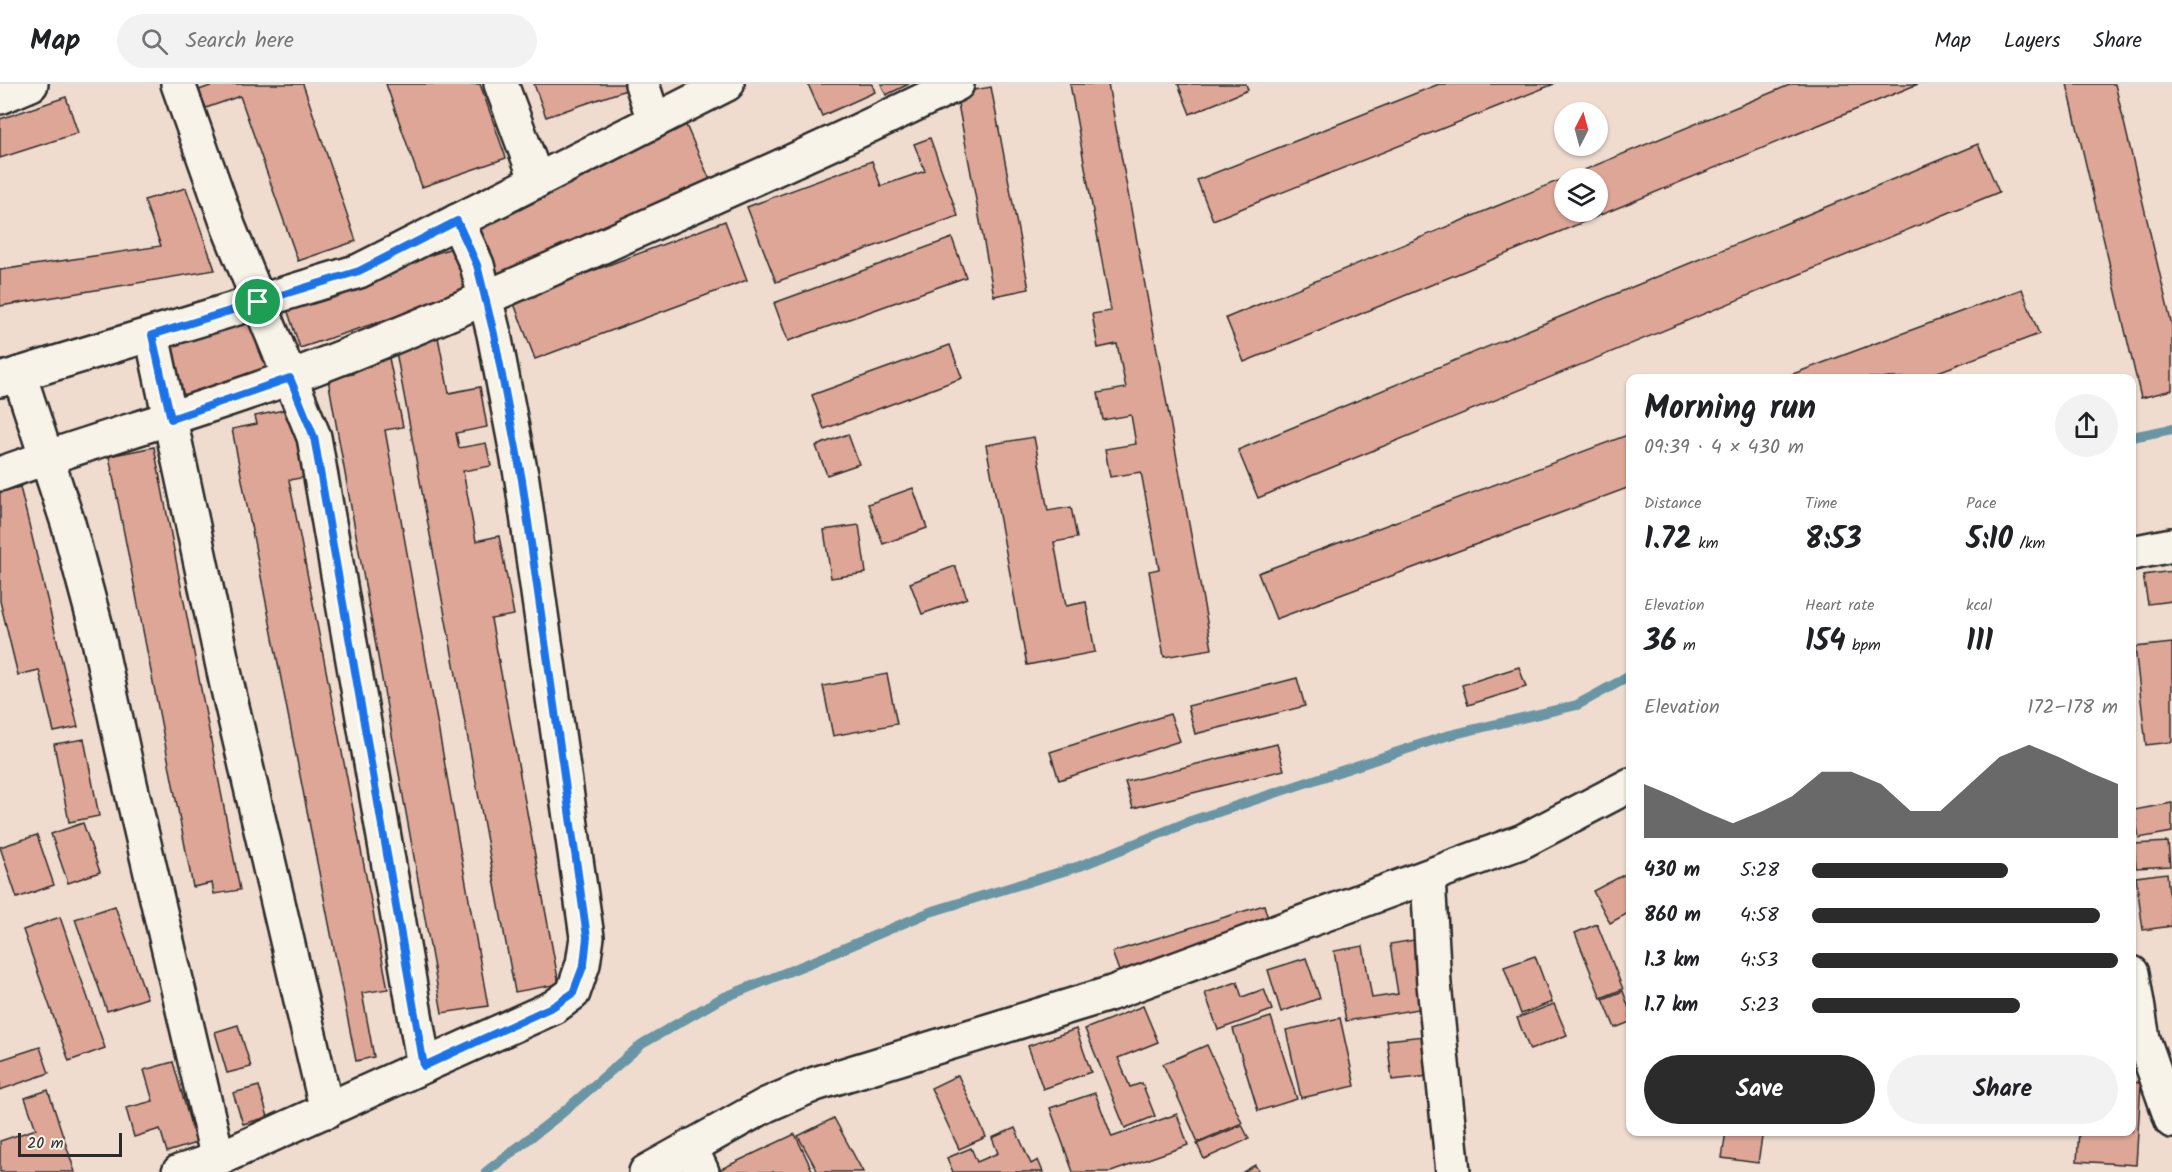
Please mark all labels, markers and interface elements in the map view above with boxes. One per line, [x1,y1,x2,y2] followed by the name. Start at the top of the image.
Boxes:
[117,14,537,68] search box
[30,19,81,64] text: Map
[186,24,294,59] text: Search here
[138,25,171,58] icon: search
[1934,25,1971,58] text: Map
[2004,25,2060,58] text: Layers
[2093,25,2142,58] text: Share
[1554,102,1608,156] north arrow
[1554,102,1608,222] map controls
[1554,168,1608,222] button: layers
[232,276,283,327] pin
[241,285,274,318] icon: arrive
[1644,383,1816,436] text: Morning run
[2055,394,2118,457] button: share
[1644,432,1804,464] text: 09:39 · 4 × 430 m
[1644,491,1702,516] text: Distance
[1805,491,1837,516] text: Time
[1966,491,1997,516] text: Pace
[1644,516,1692,564] text: 1.72
[1805,516,1862,564] text: 8:53
[1966,516,2013,564] text: 5:10
[1692,531,1718,556] text: km
[2013,531,2045,556] text: /km
[1644,593,1705,618] text: Elevation
[1805,593,1875,618] text: Heart rate
[1966,593,1992,618] text: kcal
[1644,618,1677,666] text: 36
[1805,618,1846,666] text: 154
[1966,618,1993,666] text: 111
[1677,633,1696,658] text: m
[1846,633,1881,658] text: bpm
[1644,692,1720,724] text: Elevation
[2027,692,2118,724] text: 172–178 m
[1644,855,1700,887] text: 430 m
[1740,855,1779,887] text: 5:28
[1644,900,1701,932] text: 860 m
[1740,900,1779,932] text: 4:58
[1644,945,1700,977] text: 1.3 km
[1740,945,1778,977] text: 4:53
[1644,990,1698,1022] text: 1.7 km
[1740,990,1779,1022] text: 5:23
[1644,1055,1875,1124] button: Save
[1887,1055,2118,1124] button: Share
[18,1130,122,1158] scale bar
[27,1131,63,1156] text: 20 m

